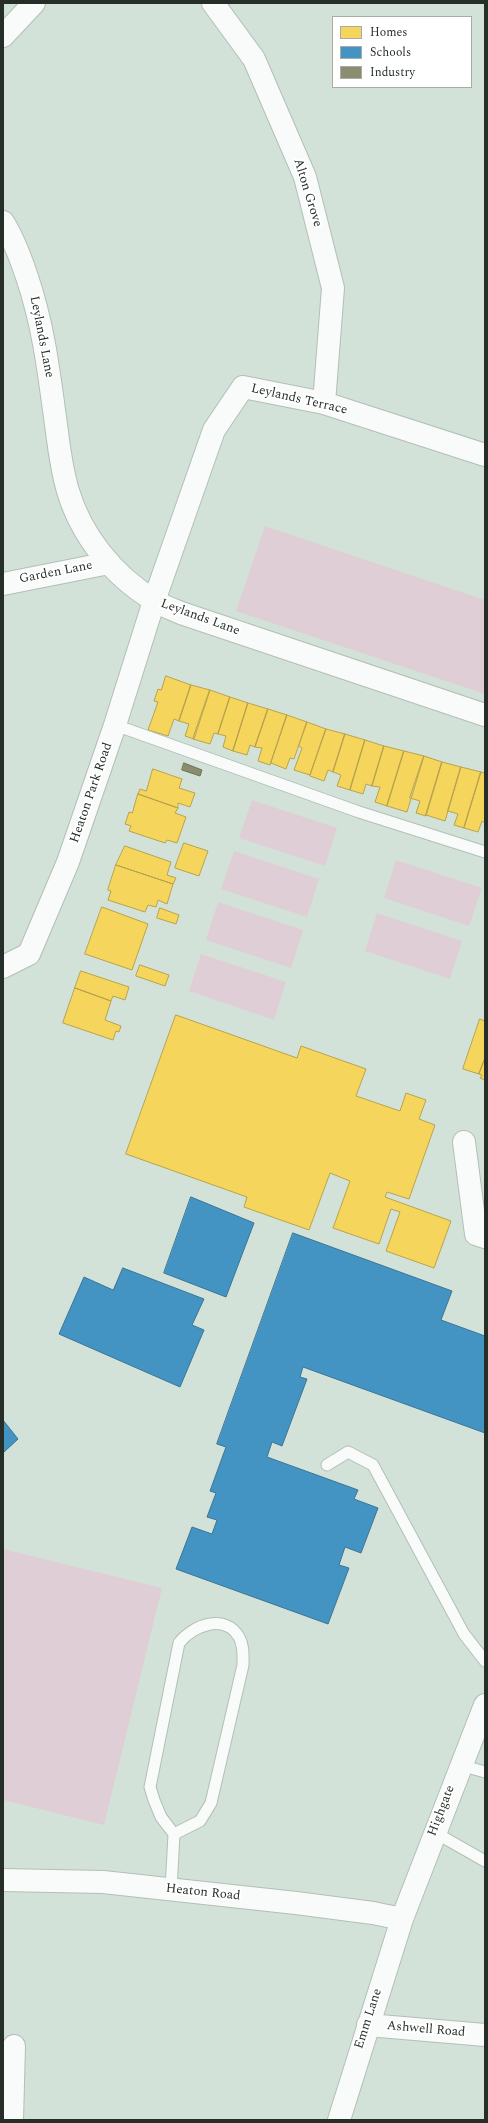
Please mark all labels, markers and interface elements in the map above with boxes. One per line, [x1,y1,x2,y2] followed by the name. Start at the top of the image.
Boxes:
[332,16,472,88] legend
[370,23,408,42] text: Homes
[370,43,411,62] text: Schools
[370,63,415,82] text: Industry
[289,157,325,229] street label: Alton Grove
[25,295,57,379] street label: Leylands Lane
[249,381,349,419] street label: Leylands Terrace
[18,558,94,588] street label: Garden Lane
[158,596,242,640] street label: Leylands Lane
[68,741,116,845] street label: Heaton Park Road
[425,1783,459,1839] street label: Highgate
[165,1881,241,1905] street label: Heaton Road
[352,1987,386,2051] street label: Emm Lane
[386,2019,466,2041] street label: Ashwell Road

